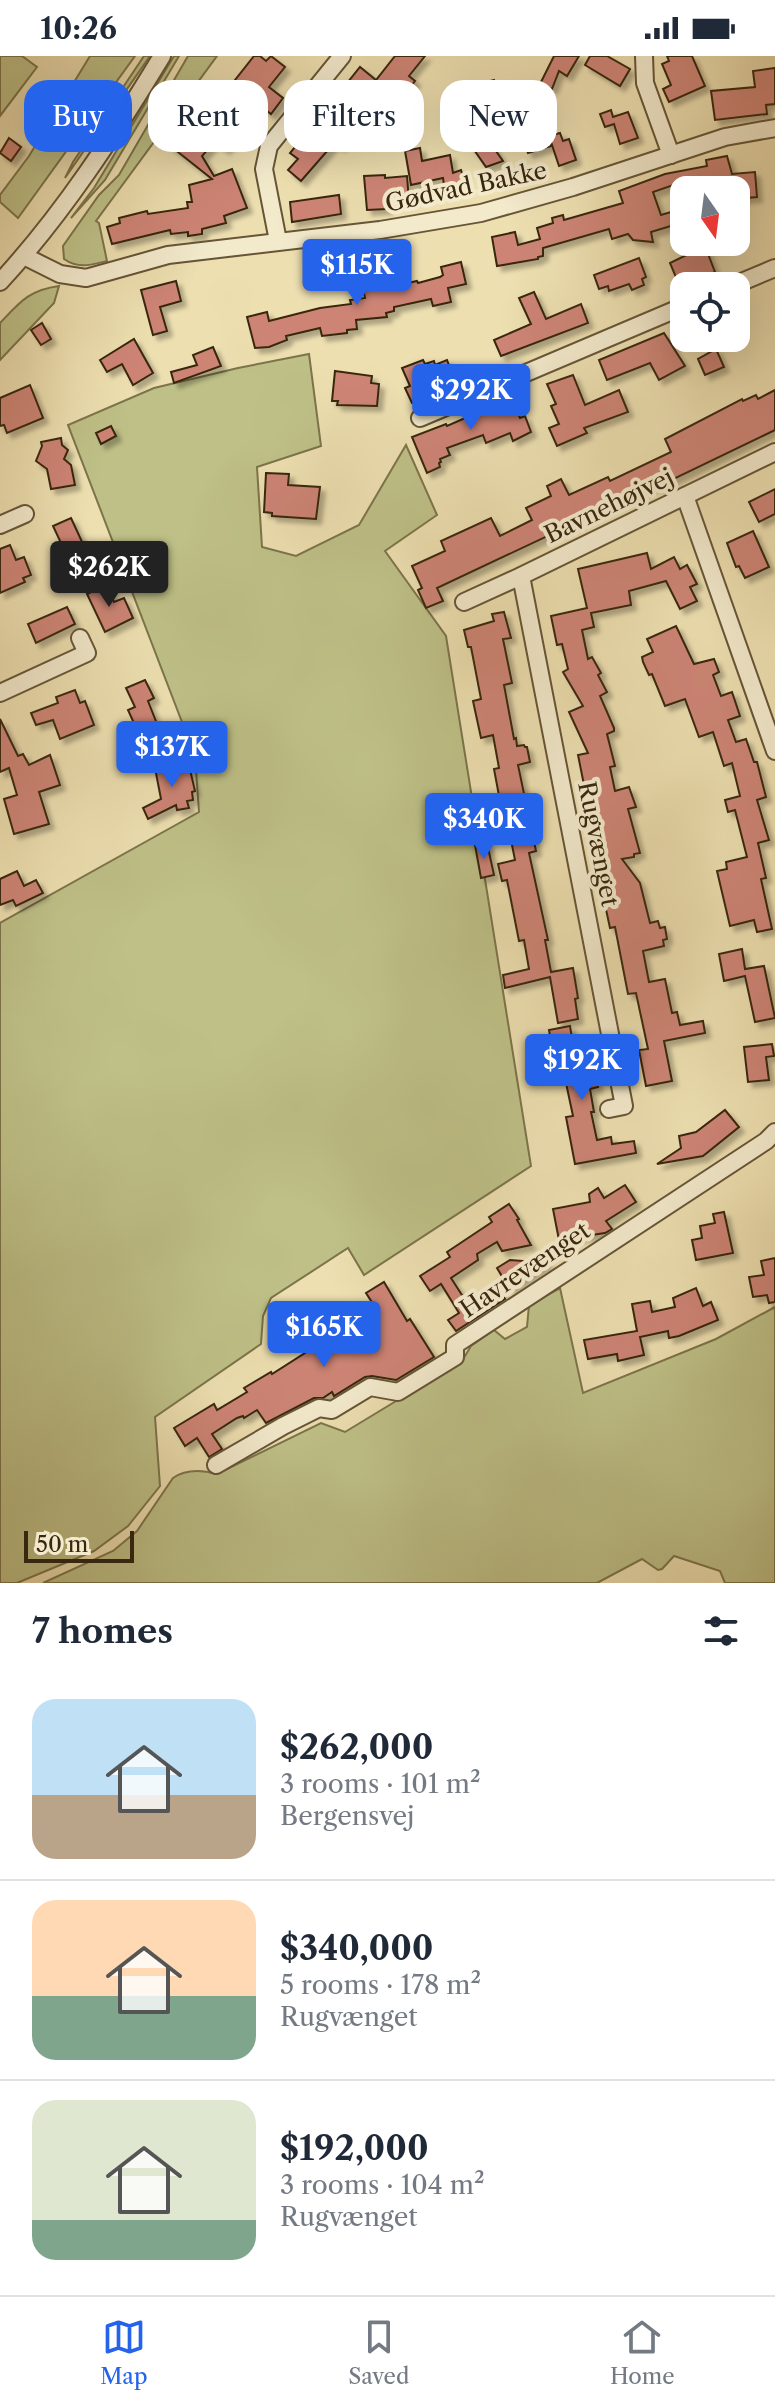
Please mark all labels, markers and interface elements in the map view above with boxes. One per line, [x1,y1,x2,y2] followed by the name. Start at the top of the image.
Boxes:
[40,10,117,47] text: 10:26
[24,80,132,152] chip: Buy
[148,80,268,152] chip: Rent
[284,80,424,152] chip: Filters
[440,80,557,152] chip: New
[382,155,549,218] street label: Gødvad Bakke
[670,176,750,256] north arrow
[670,176,750,352] map controls
[301,239,413,307] pin: $115K
[320,249,394,281] text: $115K
[670,272,750,352] button: locate
[415,364,527,432] pin: $292K
[430,374,512,406] text: $292K
[540,462,678,549] street label: Bavnehøjvej
[53,541,165,609] pin: $262K
[68,551,150,583] text: $262K
[116,721,228,789] pin: $137K
[134,731,210,763] text: $137K
[572,779,625,909] street label: Rugvænget
[428,793,540,861] pin: $340K
[443,803,525,835] text: $340K
[526,1034,638,1102] pin: $192K
[543,1044,621,1076] text: $192K
[454,1215,595,1324] street label: Havrevænget
[268,1301,380,1369] pin: $165K
[286,1311,362,1343] text: $165K
[24,1527,134,1563] scale bar
[36,1531,88,1558] text: 50 m
[699,1609,743,1653] icon: filters
[32,1610,173,1652] text: 7 homes
[280,1726,433,1768] text: $262,000
[96,1731,192,1827] icon: home
[280,1768,481,1800] text: 3 rooms · 101 m²
[280,1800,414,1832] text: Bergensvej
[280,1927,434,1969] text: $340,000
[96,1932,192,2028] icon: home
[280,1969,481,2001] text: 5 rooms · 178 m²
[280,2001,417,2033] text: Rugvænget
[280,2127,429,2169] text: $192,000
[96,2132,192,2228] icon: home
[280,2169,485,2201] text: 3 rooms · 104 m²
[280,2201,417,2233] text: Rugvænget
[100,2315,148,2390] tab: Map
[348,2315,409,2390] tab: Saved
[610,2315,675,2390] tab: Home

